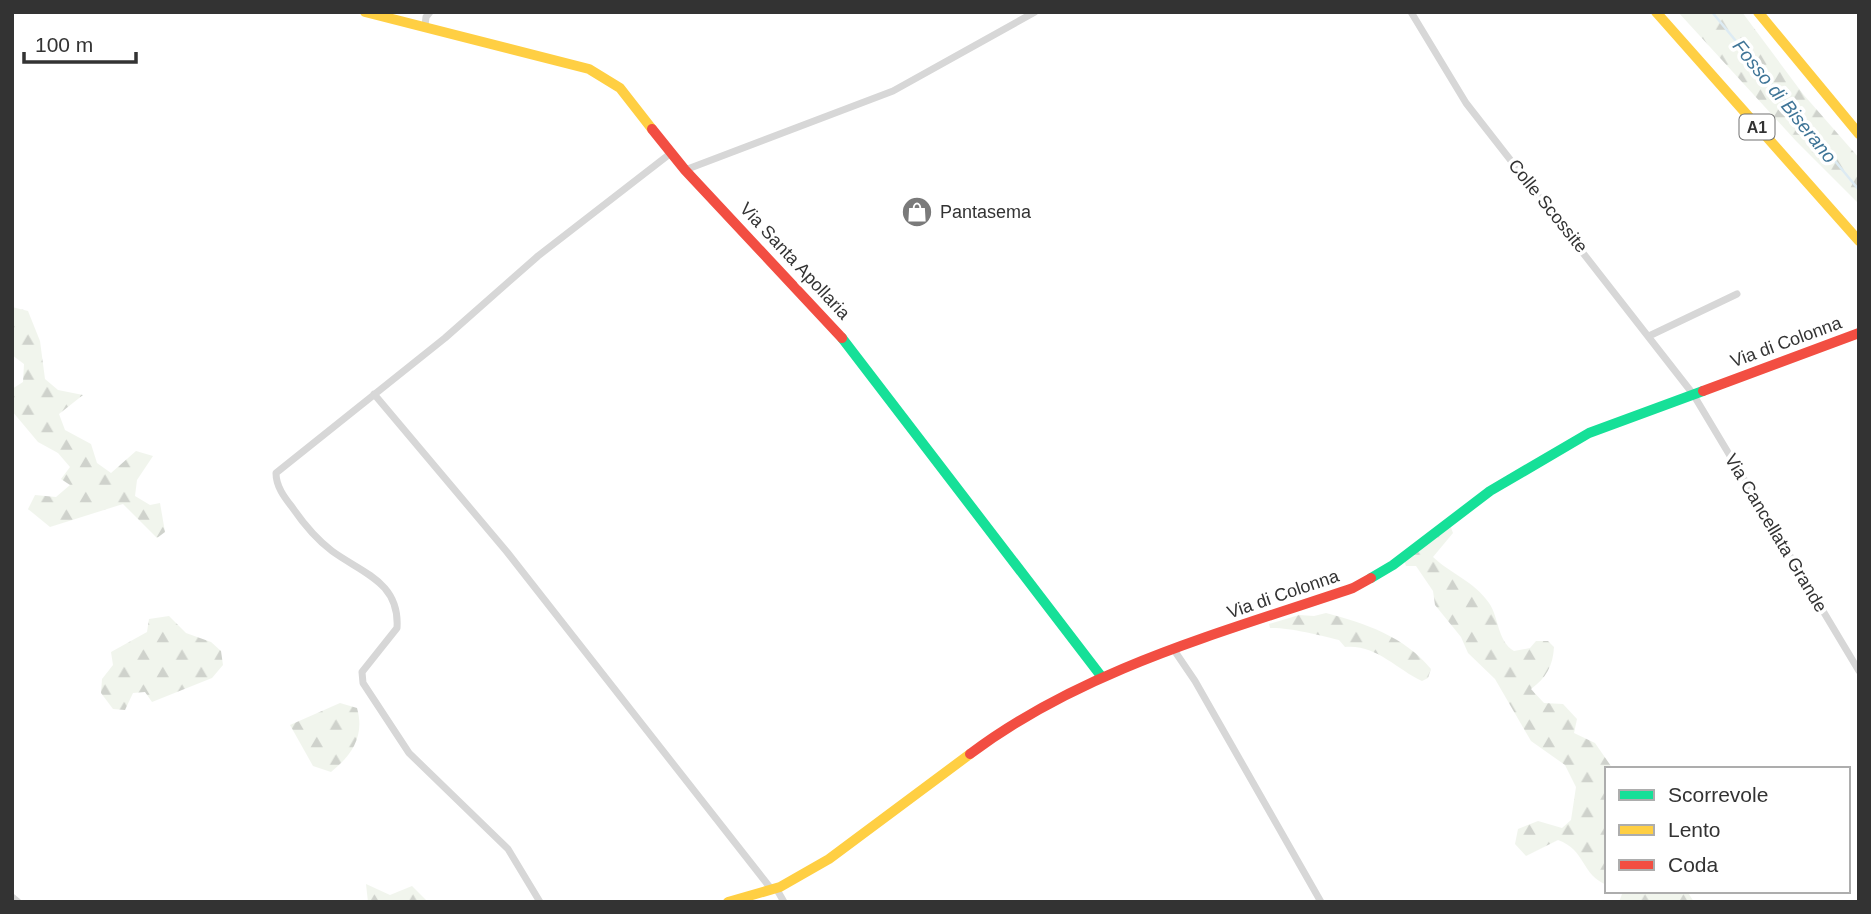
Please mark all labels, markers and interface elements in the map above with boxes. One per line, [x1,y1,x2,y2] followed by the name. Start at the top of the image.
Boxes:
[24,21,136,65] scale bar
[35,33,93,56] text: 100 m
[1729,36,1841,167] water label: Fosso di Biserano
[1740,114,1774,140] road number: A1
[1504,155,1592,257] street label: Colle Scossite
[900,195,934,229] shop icon: Pantasema
[736,199,855,324] street label: Via Santa Apollaria
[940,202,1032,222] place label: Pantasema
[1728,312,1845,371] street label: Via di Colonna
[1721,450,1831,616] street label: Via Cancellata Grande
[1225,565,1342,622] street label: Via di Colonna
[1605,767,1850,893] legend
[1668,783,1768,806] text: Scorrevole
[1668,818,1721,841] text: Lento
[1668,853,1719,876] text: Coda

